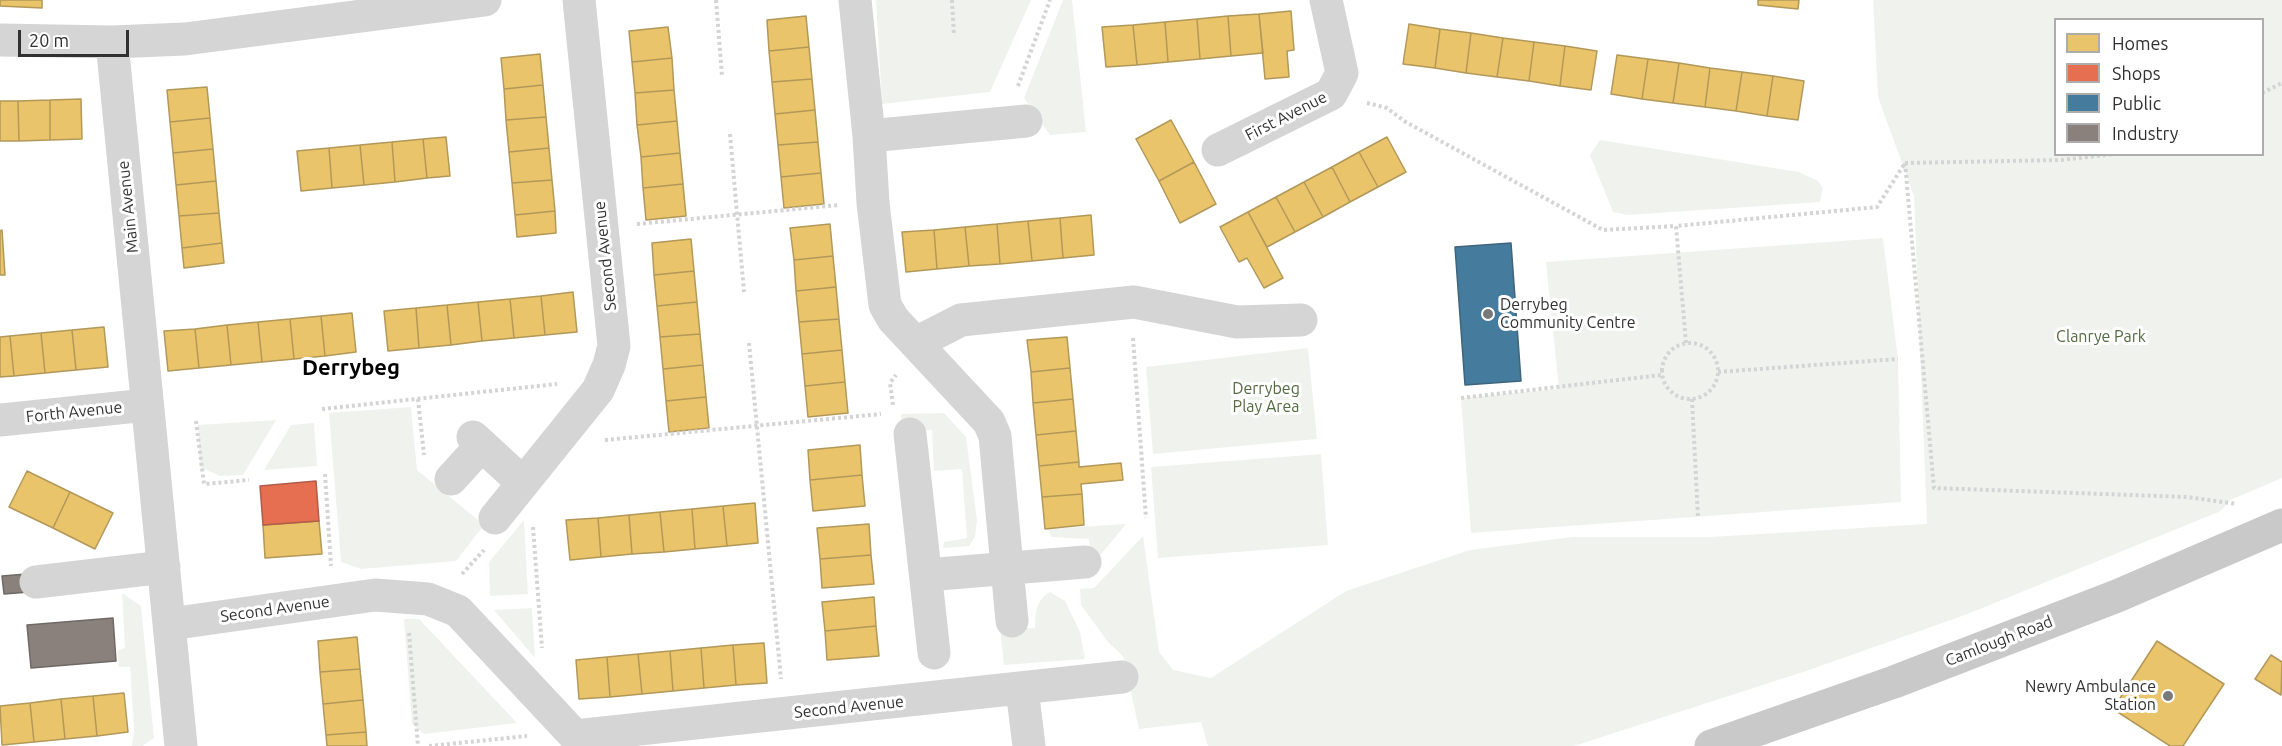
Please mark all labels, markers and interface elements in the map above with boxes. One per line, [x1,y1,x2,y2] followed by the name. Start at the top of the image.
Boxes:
[21,18,132,56] scale bar
[2054,18,2264,156] legend
[29,30,69,50] text: 20 m
[2112,33,2168,53] text: Homes
[2112,63,2161,83] text: Shops
[1242,87,1330,145] street label: First Avenue
[2112,93,2161,113] text: Public
[2112,123,2178,143] text: Industry
[114,160,142,254] street label: Main Avenue
[590,200,620,312] street label: Second Avenue
[1500,295,1636,333] place label: Derrybeg Community Centre
[1481,307,1495,321] marker: Derrybeg Community Centre
[2056,327,2146,347] park label: Clanrye Park
[302,355,400,381] district label: Derrybeg
[1232,379,1300,417] park label: Derrybeg Play Area
[25,397,123,427] street label: Forth Avenue
[219,592,331,626] street label: Second Avenue
[1943,612,2055,670] street label: Camlough Road
[2025,677,2156,715] place label: Newry Ambulance Station
[2161,689,2175,703] marker: Newry Ambulance Station
[793,692,905,722] street label: Second Avenue

